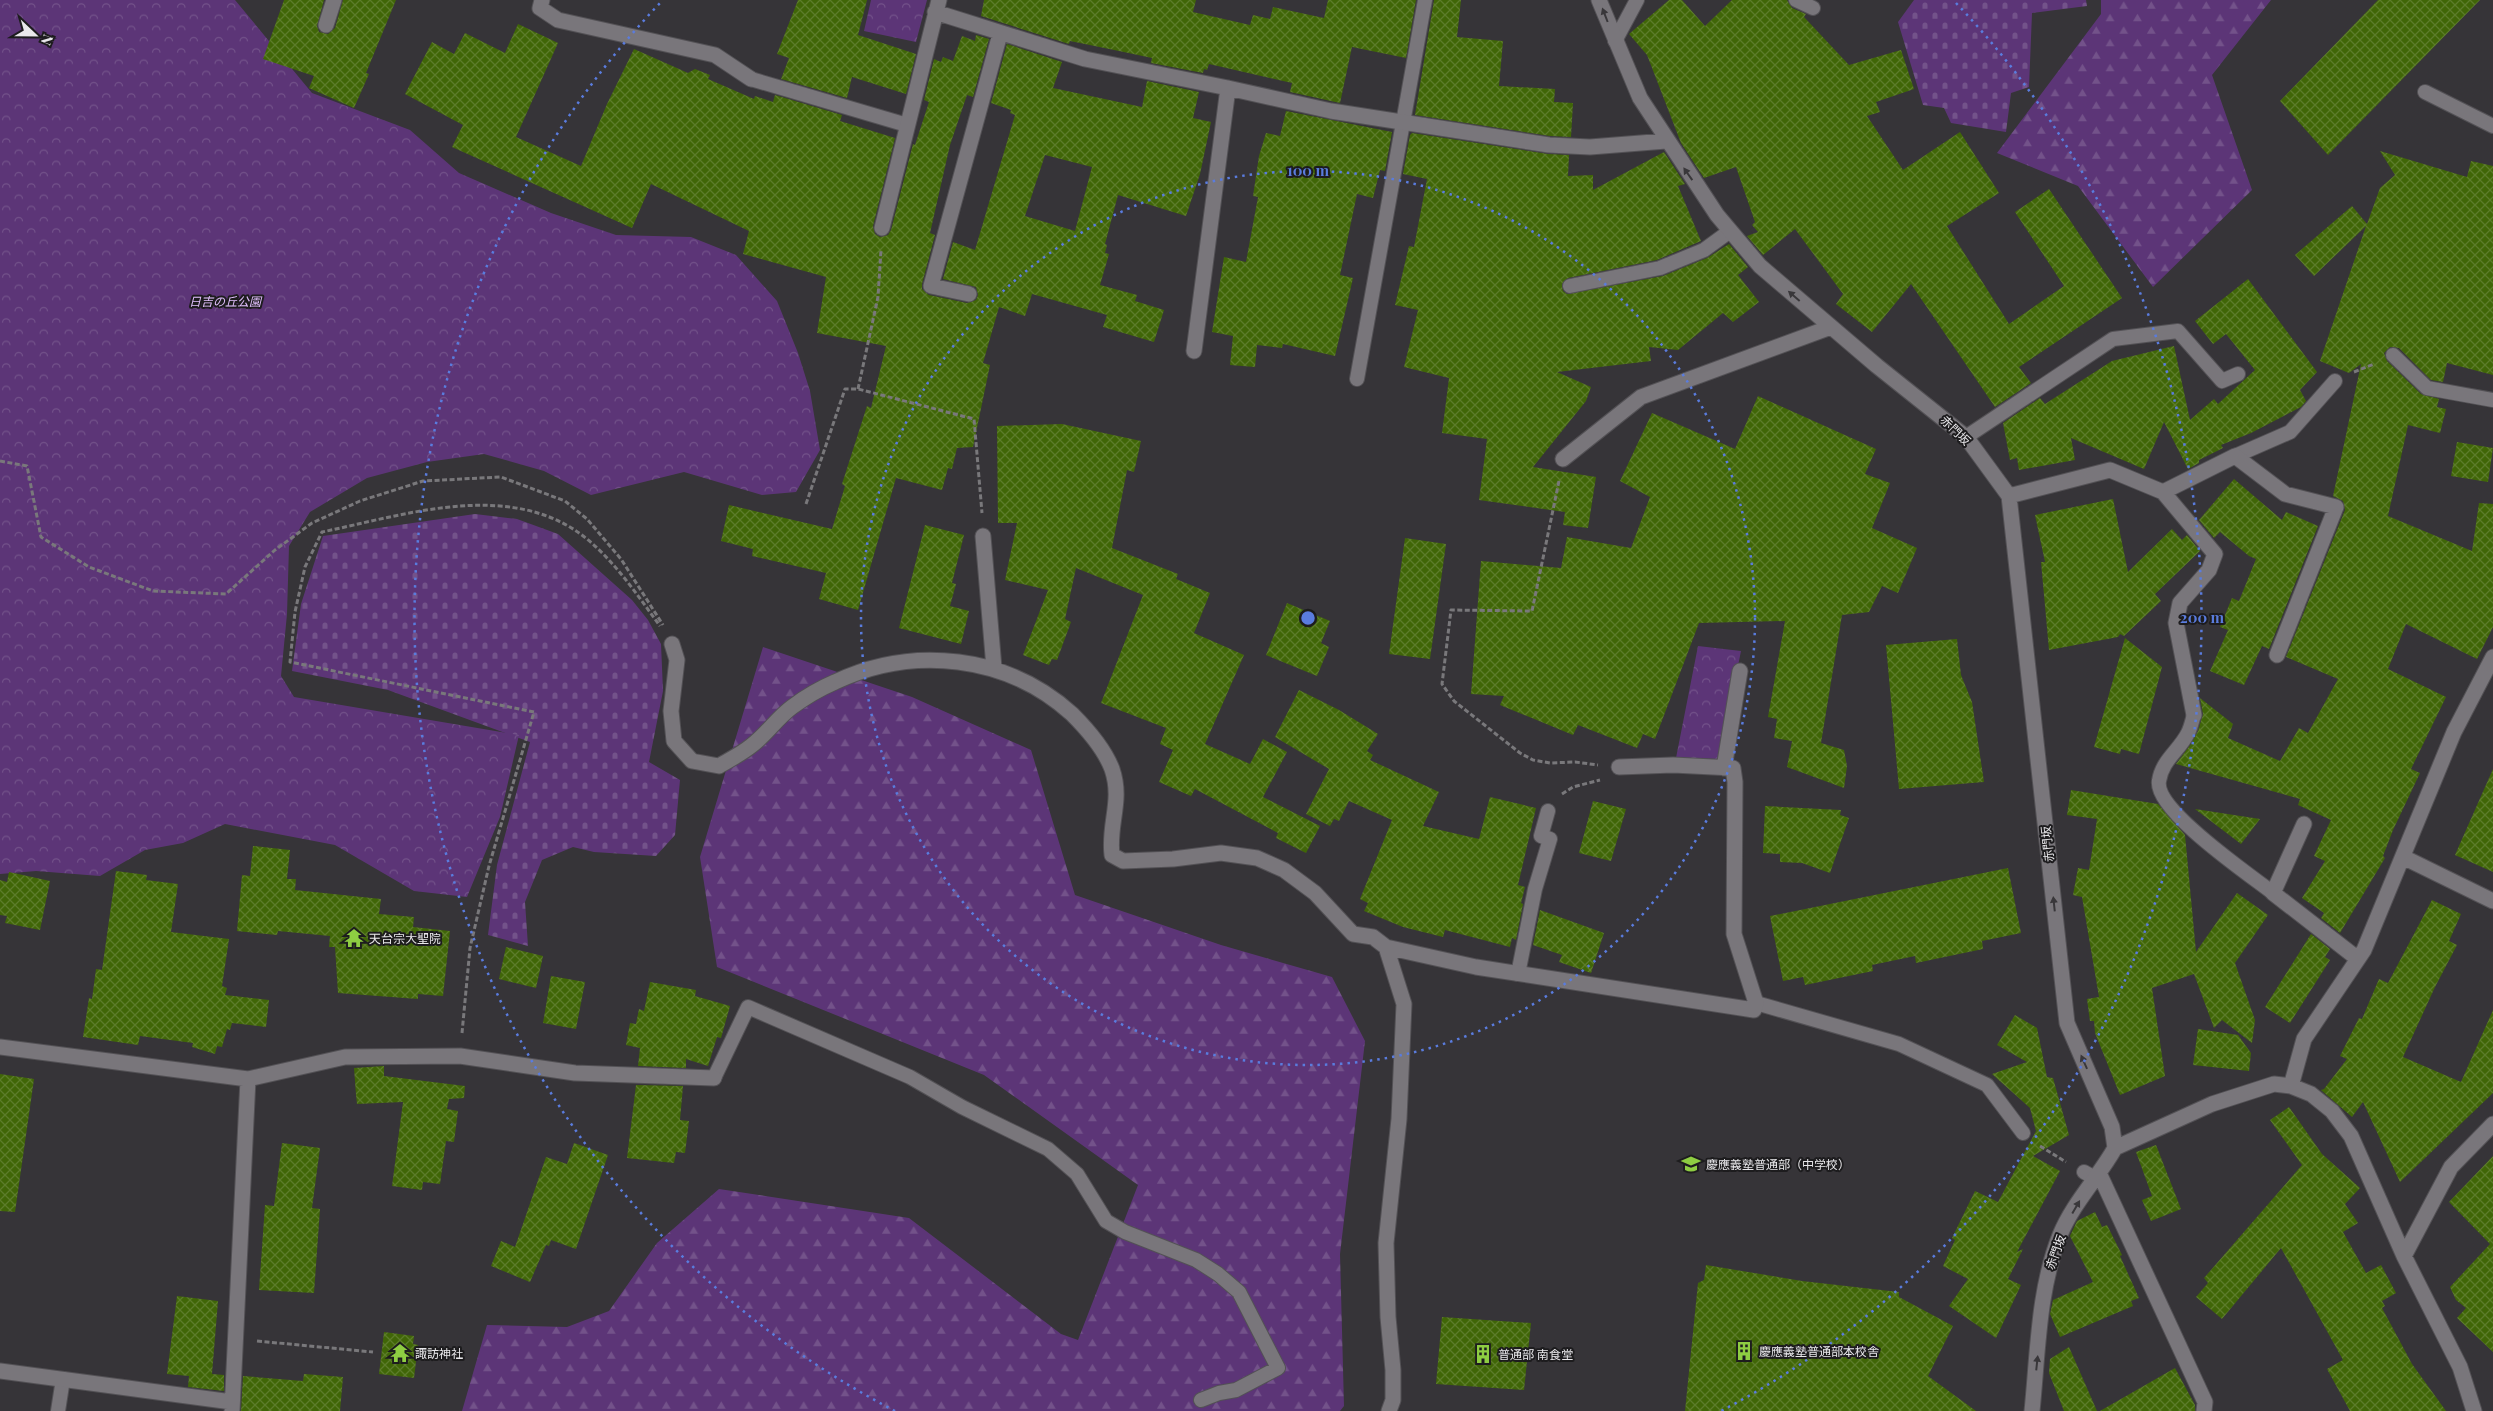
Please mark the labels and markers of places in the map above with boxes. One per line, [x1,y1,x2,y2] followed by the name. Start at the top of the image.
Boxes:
[1299,609,1317,627] centre of rings
[343,927,365,949] temple icon: 天台宗大聖院
[369,930,441,946] place label: 天台宗大聖院
[1680,1153,1702,1175] school or university icon: 慶應義塾普通部（中学校）
[1706,1156,1850,1172] place label: 慶應義塾普通部（中学校）
[1733,1340,1755,1362] building icon: 慶應義塾普通部本校舎
[389,1342,411,1364] temple icon: 諏訪神社
[1472,1343,1494,1365] building icon: 普通部 南食堂
[1759,1343,1879,1359] place label: 慶應義塾普通部本校舎
[415,1345,463,1361] place label: 諏訪神社
[1498,1346,1573,1362] place label: 普通部 南食堂

